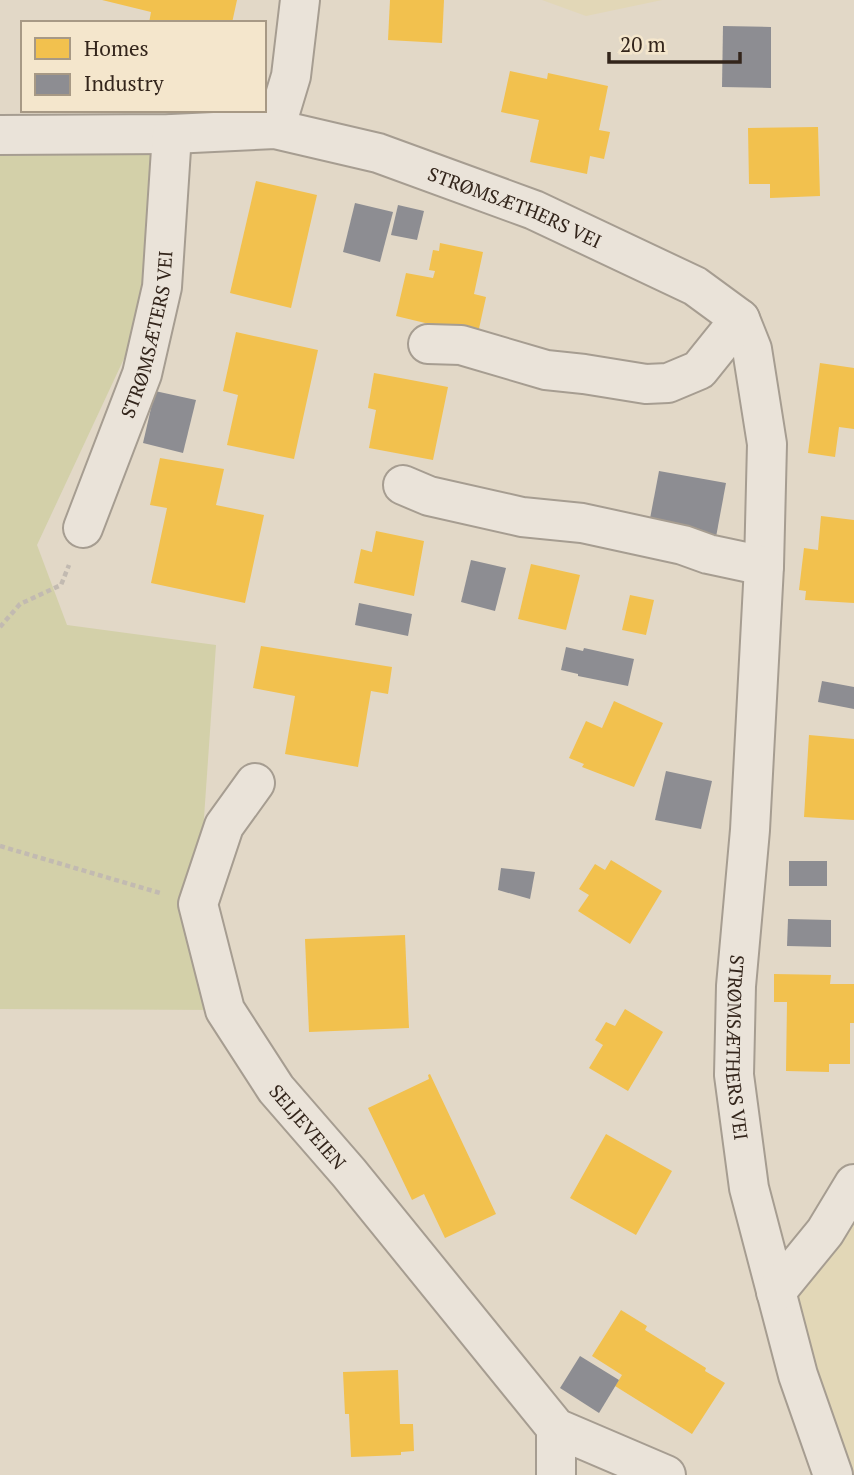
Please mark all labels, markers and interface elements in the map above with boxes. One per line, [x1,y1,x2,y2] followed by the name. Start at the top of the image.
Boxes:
[21,21,266,112] legend
[609,21,740,65] scale bar
[620,30,666,58] text: 20 m
[84,34,149,62] text: Homes
[84,69,164,97] text: Industry
[425,160,606,253] street label: STRØMSÆTHERS VEI
[114,250,177,421] street label: STRØMSÆTERS VEI
[721,954,755,1141] street label: STRØMSÆTHERS VEI
[265,1078,352,1174] street label: SELJEVEIEN

